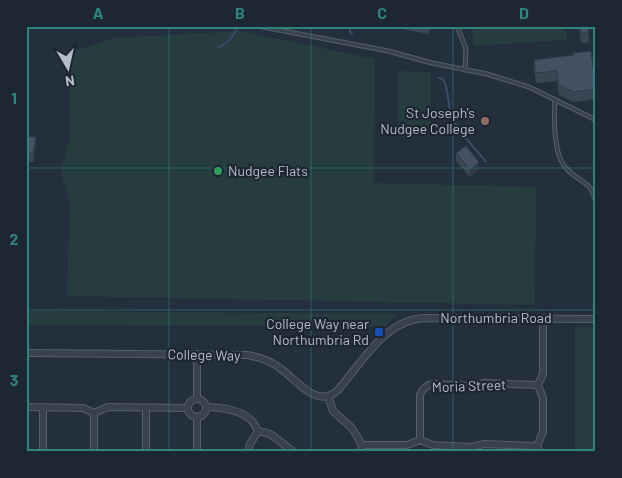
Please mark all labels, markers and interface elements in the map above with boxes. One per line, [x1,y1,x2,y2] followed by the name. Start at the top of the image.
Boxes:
[93,3,104,22] text: A
[235,3,245,22] text: B
[377,3,387,22] text: C
[519,3,529,22] text: D
[42,42,92,92] north arrow
[64,72,76,90] text: N
[11,88,17,107] text: 1
[380,104,475,137] place label: St Joseph's Nudgee College
[479,115,491,127] marker: St Joseph's Nudgee College
[228,162,308,179] place label: Nudgee Flats
[212,165,224,177] marker: Nudgee Flats
[10,229,19,248] text: 2
[440,309,552,326] street label: Northumbria Road
[266,315,369,348] place label: College Way near Northumbria Rd
[373,326,385,338] marker: College Way near Northumbria Rd
[167,345,241,364] street label: College Way
[10,370,18,389] text: 3
[431,376,506,395] street label: Moria Street

